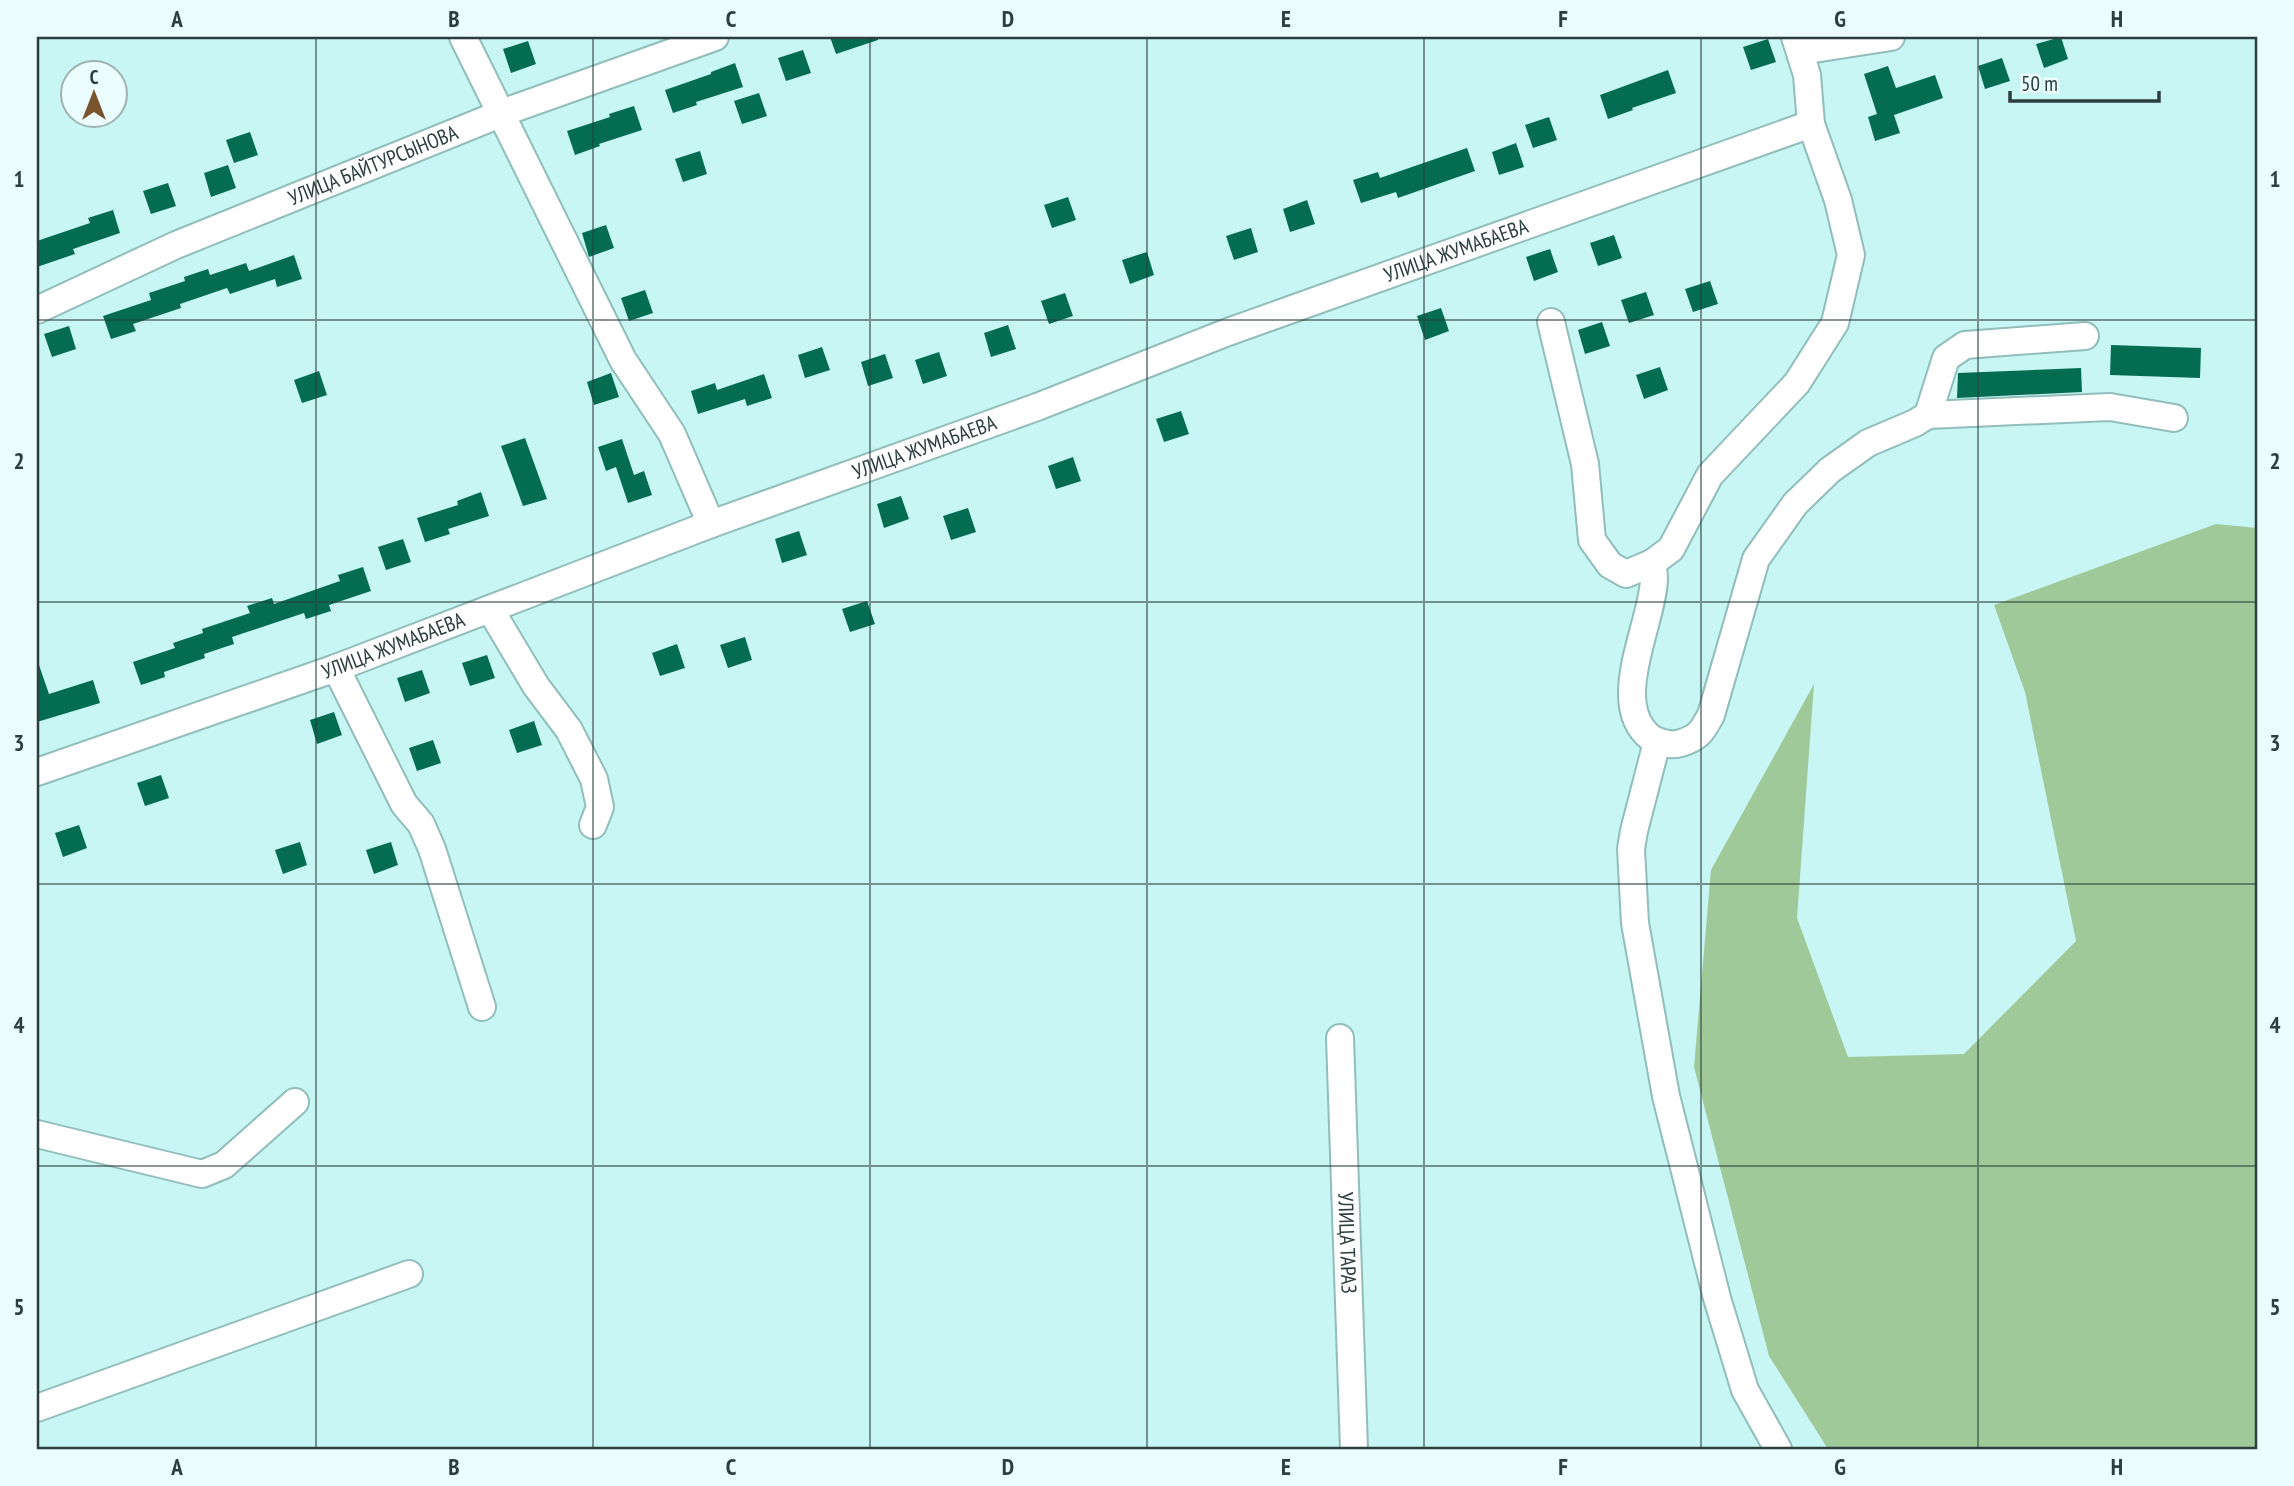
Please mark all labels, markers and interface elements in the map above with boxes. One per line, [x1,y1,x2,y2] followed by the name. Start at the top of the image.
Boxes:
[170,4,183,33] text: A
[448,4,460,33] text: B
[726,4,737,33] text: C
[1002,4,1014,33] text: D
[1281,4,1291,33] text: E
[1558,4,1568,33] text: F
[1834,4,1846,33] text: G
[2111,4,2123,33] text: H
[60,60,130,130] north arrow
[2010,60,2159,104] scale bar
[90,65,99,89] text: С
[2021,70,2058,97] text: 50 m
[284,118,462,211] street label: УЛИЦА БАЙТУРСЫНОВА
[14,164,25,193] text: 1
[2270,164,2281,193] text: 1
[1380,212,1532,288] street label: УЛИЦА ЖУМАБАЕВА
[849,409,1000,485] street label: УЛИЦА ЖУМАБАЕВА
[14,446,25,475] text: 2
[2270,446,2281,475] text: 2
[318,606,469,685] street label: УЛИЦА ЖУМАБАЕВА
[14,728,25,757] text: 3
[2270,728,2281,757] text: 3
[14,1010,25,1039] text: 4
[2270,1010,2281,1039] text: 4
[1332,1192,1363,1294] street label: УЛИЦА ТАРАЗ
[14,1292,25,1321] text: 5
[2270,1292,2281,1321] text: 5
[170,1452,183,1481] text: A
[448,1452,460,1481] text: B
[726,1452,737,1481] text: C
[1002,1452,1014,1481] text: D
[1281,1452,1291,1481] text: E
[1558,1452,1568,1481] text: F
[1834,1452,1846,1481] text: G
[2111,1452,2123,1481] text: H

